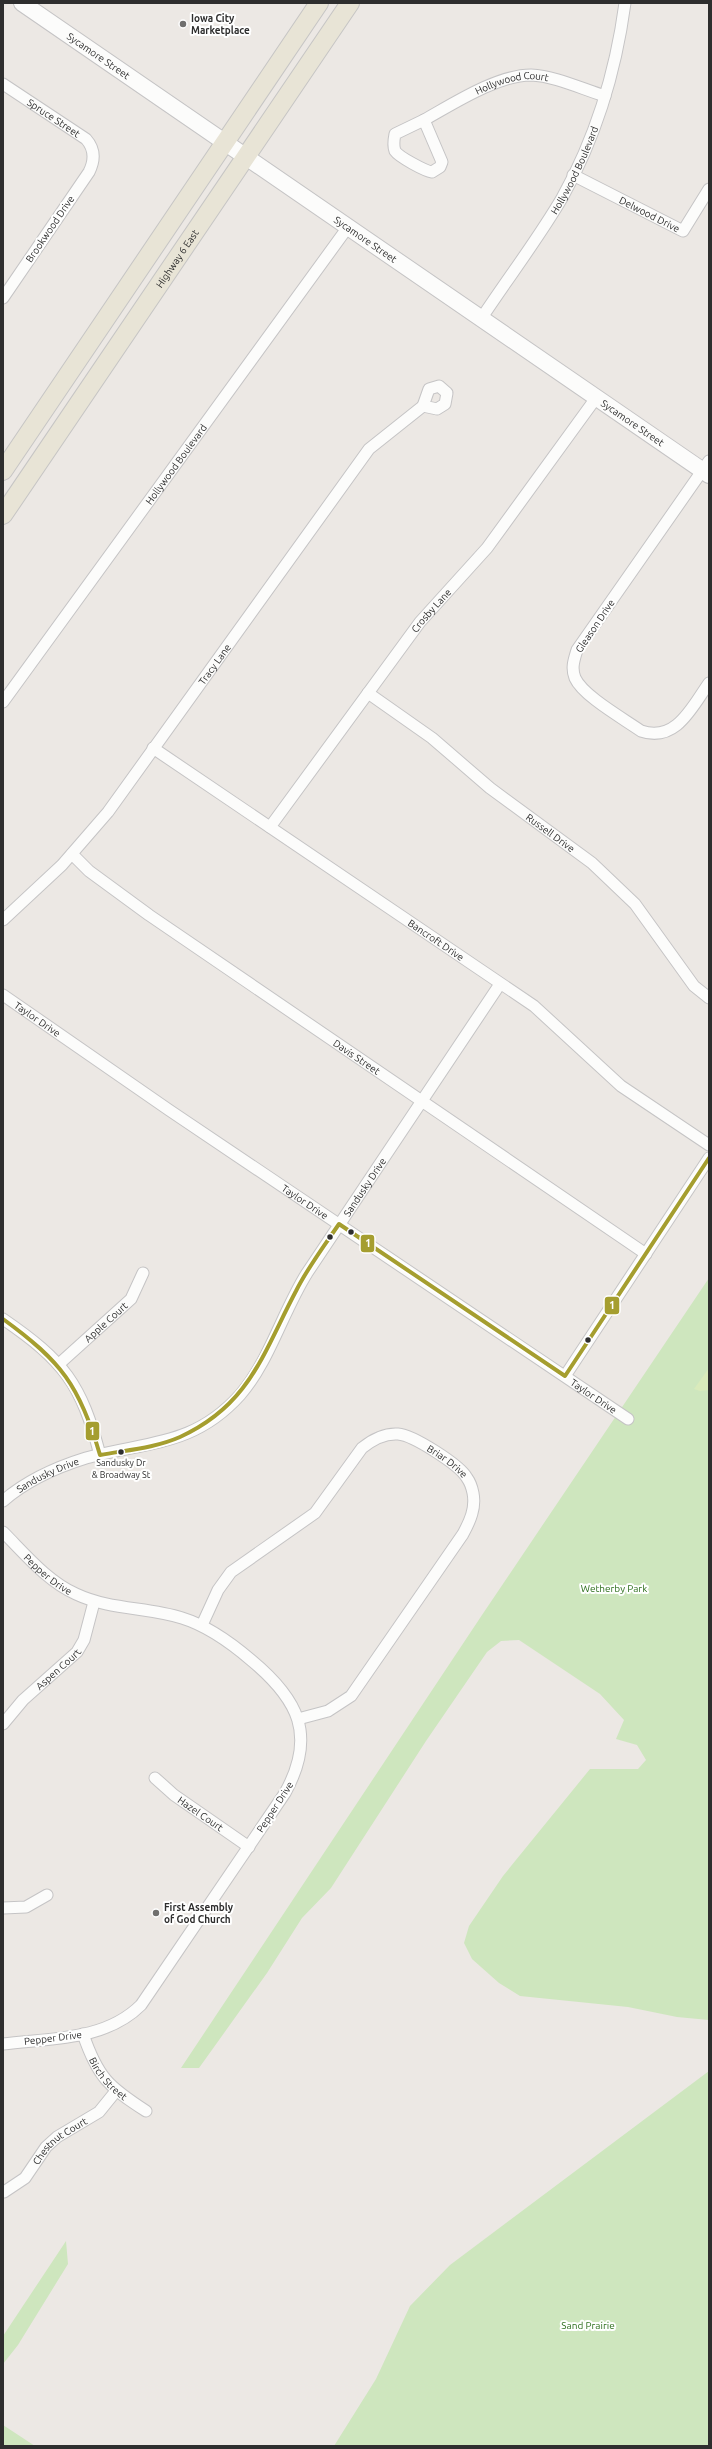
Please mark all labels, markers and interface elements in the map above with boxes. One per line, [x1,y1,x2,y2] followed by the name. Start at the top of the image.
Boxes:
[191,13,250,36] place label: Iowa City Marketplace
[178,19,188,29] marker: Iowa City Marketplace
[65,30,132,81] street label: Sycamore Street
[473,69,550,96] street label: Hollywood Court
[25,96,82,139] street label: Spruce Street
[548,125,600,216] street label: Hollywood Boulevard
[24,194,76,264] street label: Brookwood Drive
[617,194,682,234] street label: Delwood Drive
[332,214,399,265] street label: Sycamore Street
[153,227,201,290] street label: Highway 6 East
[599,397,666,448] street label: Sycamore Street
[143,422,209,506] street label: Hollywood Boulevard
[409,586,453,634] street label: Crosby Lane
[573,597,617,655] street label: Gleason Drive
[196,642,233,687] street label: Tracy Lane
[524,811,577,854] street label: Russell Drive
[406,917,466,963] street label: Bancroft Drive
[12,999,63,1039] street label: Taylor Drive
[331,1037,382,1077] street label: Davis Street
[341,1156,388,1218] street label: Sandusky Drive
[280,1182,330,1221] street label: Taylor Drive
[346,1227,356,1237] unlabelled marker
[325,1232,335,1242] unlabelled marker
[360,1234,375,1253] line badge: 1
[365,1237,371,1249] text: 1
[604,1296,620,1315] line badge: 1
[609,1299,615,1311] text: 1
[82,1300,130,1344] street label: Apple Court
[583,1335,593,1345] unlabelled marker
[569,1376,619,1415] street label: Taylor Drive
[85,1421,100,1441] line badge: 1
[89,1425,95,1437] text: 1
[425,1442,470,1480] street label: Briar Drive
[116,1447,126,1457] marker: Sandusky Dr & Broadway St
[14,1455,80,1495] street label: Sandusky Drive
[92,1458,151,1480] place label: Sandusky Dr & Broadway St
[22,1552,74,1597] street label: Pepper Drive
[581,1583,647,1594] park label: Wetherby Park
[33,1647,83,1692] street label: Aspen Court
[255,1780,295,1834] street label: Pepper Drive
[176,1794,225,1833] street label: Hazel Court
[164,1902,234,1925] place label: First Assembly of God Church
[151,1908,161,1918] marker: First Assembly of God Church
[23,2029,83,2047] street label: Pepper Drive
[87,2055,129,2102] street label: Birch Street
[30,2115,89,2167] street label: Chestnut Court
[561,2320,615,2331] park label: Sand Prairie

